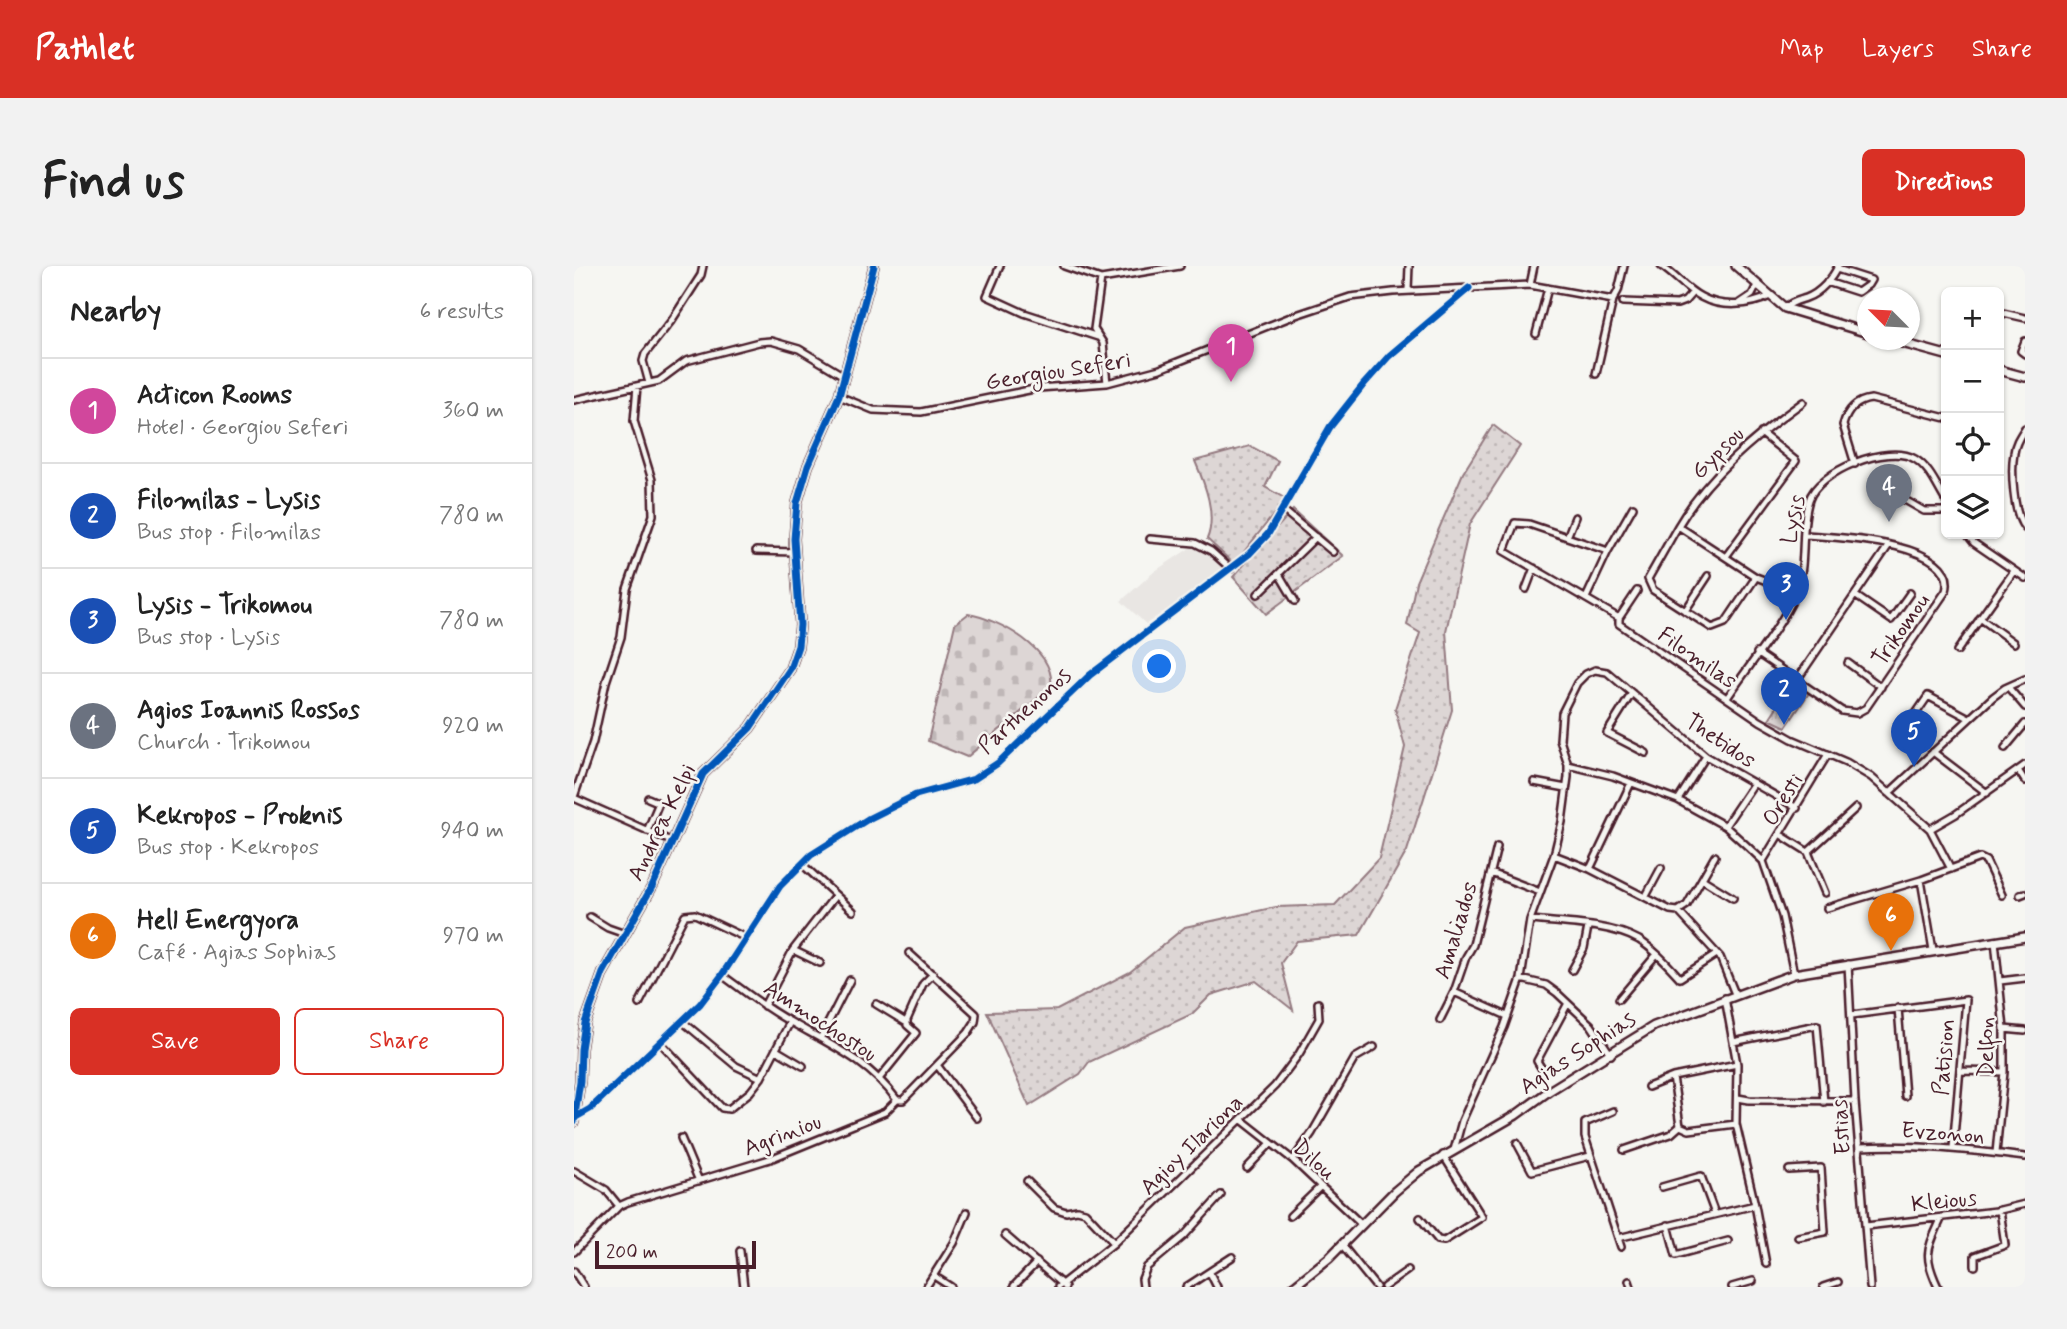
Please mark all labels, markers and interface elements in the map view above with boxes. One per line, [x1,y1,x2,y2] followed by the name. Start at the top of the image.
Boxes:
[35,27,135,71] text: Pathlet
[1780,34,1824,65] text: Map
[1862,34,1934,65] text: Layers
[1972,34,2032,65] text: Share
[1862,149,2025,216] button: Directions
[42,150,185,215] text: Find us
[1857,287,1920,350] north arrow
[1941,287,2004,539] map controls
[1941,287,2004,350] button: +
[70,292,161,331] text: Nearby
[420,297,504,327] text: 6 results
[1208,324,1254,382] pin: 1
[983,346,1133,400] street label: Georgiou Seferi
[1941,350,2004,413] button: −
[137,379,292,413] text: Acticon Rooms
[88,396,98,426] text: 1
[443,396,504,426] text: 360 m
[137,413,348,443] text: Hotel · Georgiou Seferi
[1941,413,2004,476] button: locate
[1685,420,1752,487] street label: Gypsou
[1866,464,1912,522] pin: 4
[1941,476,2004,539] button: layers
[137,484,320,518] text: Filomilas - Lysis
[1775,492,1813,546] street label: Lysis
[87,501,99,531] text: 2
[439,501,504,531] text: 780 m
[137,518,321,548] text: Bus stop · Filomilas
[1763,562,1809,620] pin: 3
[1866,588,1938,673] street label: Trikomou
[137,589,312,623] text: Lysis - Trikomou
[88,606,98,636] text: 3
[439,606,504,636] text: 780 m
[1651,620,1742,697] street label: Filomilas
[137,623,280,653] text: Bus stop · Lysis
[1142,649,1176,683] your location
[972,661,1079,762] street label: Parthenonos
[1761,667,1807,725] pin: 2
[137,694,360,728] text: Agios Ioannis Rossos
[1679,707,1761,776] street label: Thetidos
[1891,709,1937,767] pin: 5
[86,711,100,741] text: 4
[442,711,504,741] text: 920 m
[137,728,310,758] text: Church · Trikomou
[621,759,704,886] street label: Andrea Kelpi
[1756,768,1811,832] street label: Oresti
[137,799,343,833] text: Kekropos - Proknis
[86,816,100,846] text: 5
[440,816,504,846] text: 940 m
[137,833,319,863] text: Bus stop · Kekropos
[1428,878,1486,983] street label: Amaliados
[1868,893,1914,951] pin: 6
[137,904,299,938] text: Hell Energyora
[87,921,99,951] text: 6
[443,921,504,951] text: 970 m
[137,938,336,968] text: Café · Agias Sophias
[757,974,882,1070] street label: Ammochostou
[1514,1005,1642,1102] street label: Agias Sophias
[70,1008,280,1075] button: Save
[294,1008,504,1075] button: Share
[1927,1017,1963,1097] street label: Patision
[1972,1017,2003,1077] street label: Delfon
[1134,1089,1251,1202] street label: Agioy Ilariona
[1825,1098,1859,1156] street label: Estias
[740,1107,826,1164] street label: Agriniou
[1900,1116,1986,1152] street label: Evzonon
[1286,1133,1342,1188] street label: Dilou
[1910,1184,1979,1220] street label: Kleious
[595,1238,756,1270] scale bar
[606,1240,658,1265] text: 200 m

